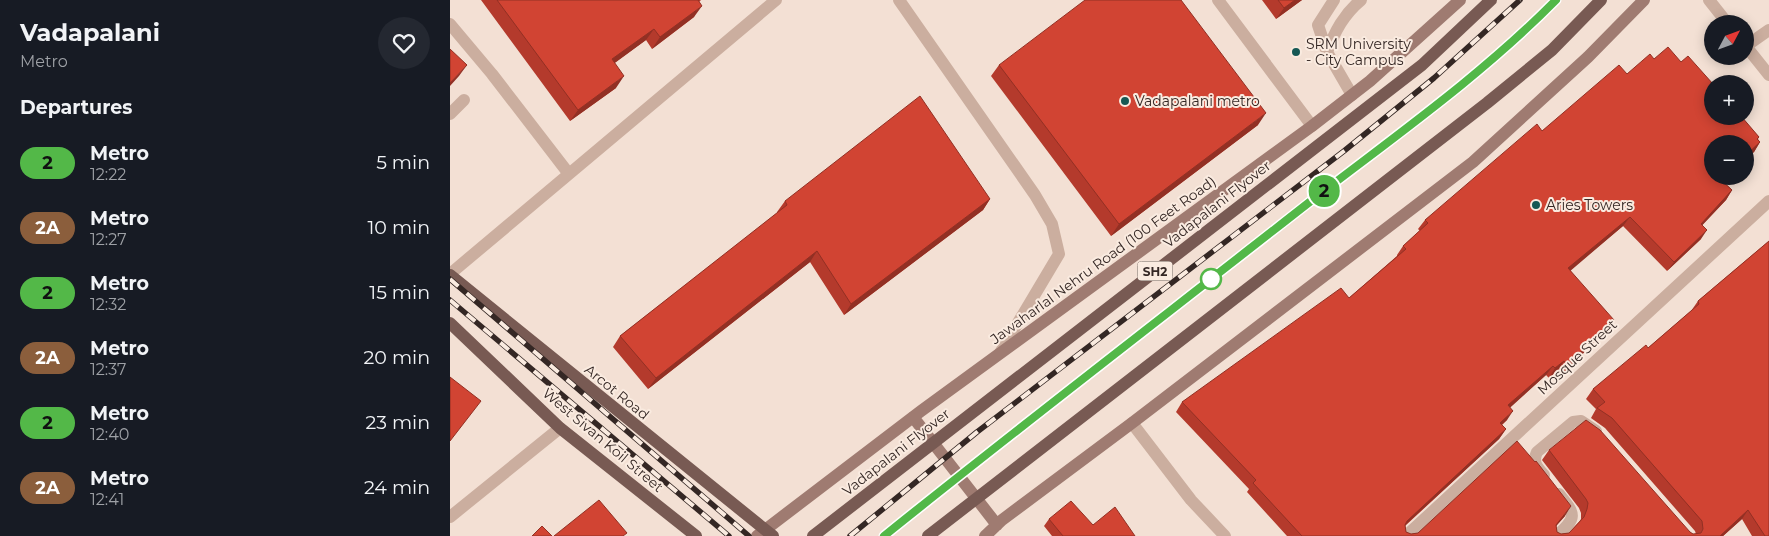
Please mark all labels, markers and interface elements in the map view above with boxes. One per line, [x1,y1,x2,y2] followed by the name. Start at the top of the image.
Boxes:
[1704,15,1754,65] north arrow
[1704,15,1754,185] map controls
[378,17,430,69] button: heart
[20,18,160,47] text: Vadapalani
[1306,35,1411,69] place label: SRM University - City Campus
[1290,46,1302,58] marker: SRM University - City Campus
[20,52,68,71] text: Metro
[1704,75,1754,125] button: +
[1135,92,1260,110] place label: Vadapalani metro
[1119,95,1131,107] marker: Vadapalani metro
[20,96,132,119] text: Departures
[1704,135,1754,185] button: −
[90,142,149,165] text: Metro
[376,151,430,174] text: 5 min
[42,152,53,174] text: 2
[1160,156,1275,252] street label: Vadapalani Flyover
[90,165,126,184] text: 12:22
[986,172,1219,349] street label: Jawaharlal Nehru Road (100 Feet Road)
[1308,175,1340,207] line badge: 2
[1319,180,1329,202] text: 2
[1546,196,1633,214] place label: Aries Towers
[1530,199,1542,211] marker: Aries Towers
[90,207,149,230] text: Metro
[367,216,430,239] text: 10 min
[35,217,60,239] text: 2A
[90,230,127,249] text: 12:27
[1138,262,1172,280] road number: SH2
[1200,268,1222,290] unlabelled marker
[90,272,149,295] text: Metro
[369,281,430,304] text: 15 min
[42,282,53,304] text: 2
[90,295,126,314] text: 12:32
[1533,315,1621,398] street label: Mosque Street
[90,337,149,360] text: Metro
[364,346,430,369] text: 20 min
[35,347,60,369] text: 2A
[90,360,127,379] text: 12:37
[581,360,653,424] street label: Arcot Road
[539,384,667,496] street label: West Sivan Koil Street
[90,402,149,425] text: Metro
[839,404,954,500] street label: Vadapalani Flyover
[365,411,430,434] text: 23 min
[42,412,53,434] text: 2
[90,425,129,444] text: 12:40
[90,467,149,490] text: Metro
[364,476,430,499] text: 24 min
[35,477,60,499] text: 2A
[90,490,124,509] text: 12:41

